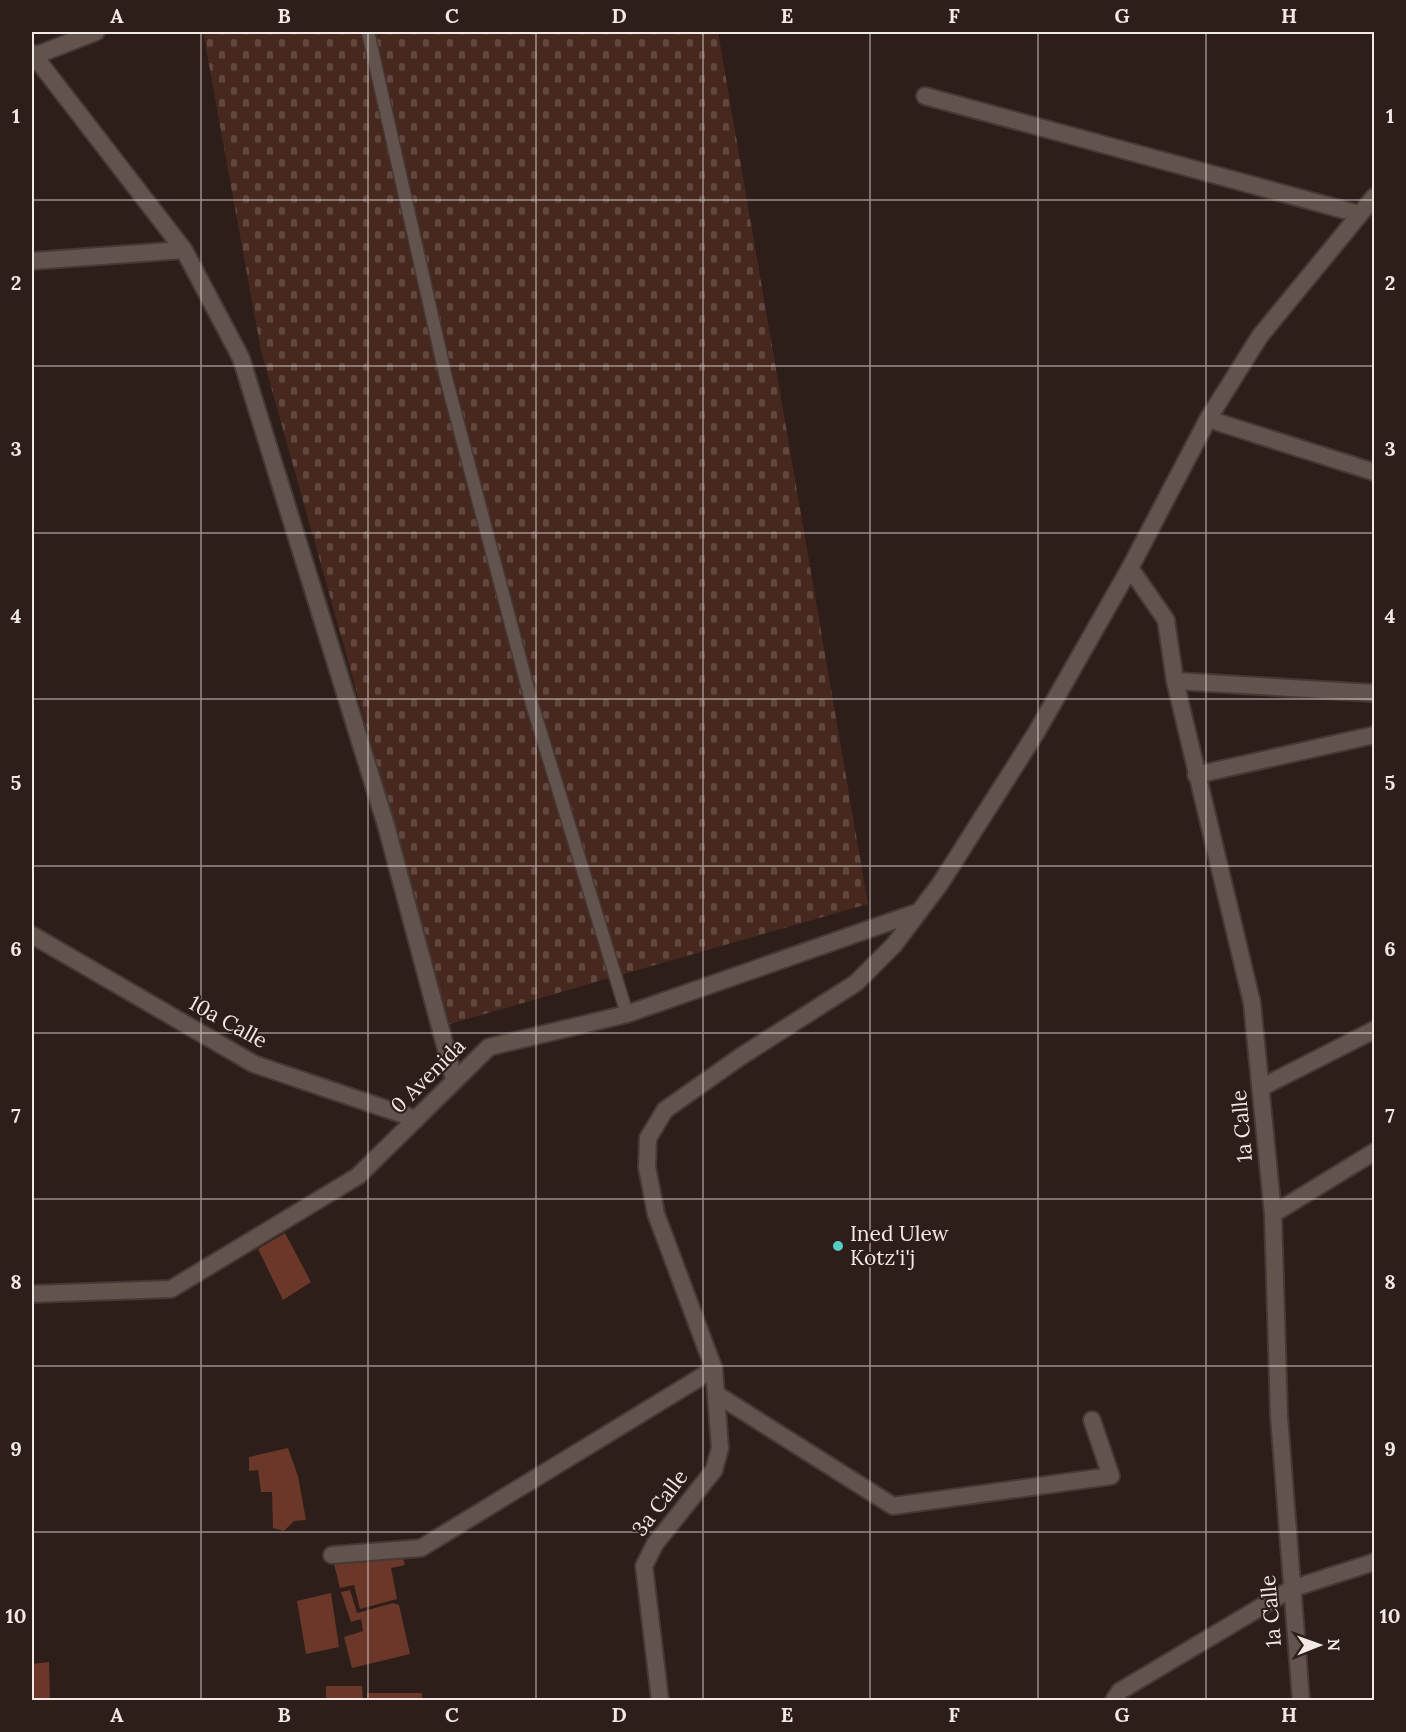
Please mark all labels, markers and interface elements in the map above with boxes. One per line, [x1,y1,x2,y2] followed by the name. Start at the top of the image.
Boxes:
[110,3,124,28] text: A
[277,3,291,28] text: B
[445,3,459,28] text: C
[611,3,627,28] text: D
[781,3,793,28] text: E
[948,3,960,28] text: F
[1114,3,1130,28] text: G
[1281,3,1297,28] text: H
[12,103,20,128] text: 1
[1386,103,1394,128] text: 1
[11,270,21,295] text: 2
[1385,270,1395,295] text: 2
[10,436,22,461] text: 3
[1384,436,1396,461] text: 3
[11,603,22,628] text: 4
[1385,603,1396,628] text: 4
[11,770,22,795] text: 5
[1385,770,1396,795] text: 5
[10,936,22,961] text: 6
[1384,936,1396,961] text: 6
[184,989,272,1054] street label: 10a Calle
[384,1032,471,1119] street label: 0 Avenida
[1225,1089,1258,1163] street label: 1a Calle
[11,1103,21,1128] text: 7
[1385,1103,1395,1128] text: 7
[850,1220,949,1271] place label: Ined Ulew Kotz'i'j
[831,1239,845,1253] marker: Ined Ulew Kotz'i'j
[10,1269,22,1294] text: 8
[1384,1269,1396,1294] text: 8
[10,1436,22,1461] text: 9
[1384,1436,1396,1461] text: 9
[626,1464,693,1541] street label: 3a Calle
[1254,1574,1287,1648] street label: 1a Calle
[6,1603,26,1628] text: 10
[1380,1603,1400,1628] text: 10
[1289,1615,1349,1675] north arrow
[1324,1638,1344,1651] text: N
[110,1702,124,1727] text: A
[277,1702,291,1727] text: B
[445,1702,459,1727] text: C
[611,1702,627,1727] text: D
[781,1702,793,1727] text: E
[948,1702,960,1727] text: F
[1114,1702,1130,1727] text: G
[1281,1702,1297,1727] text: H

